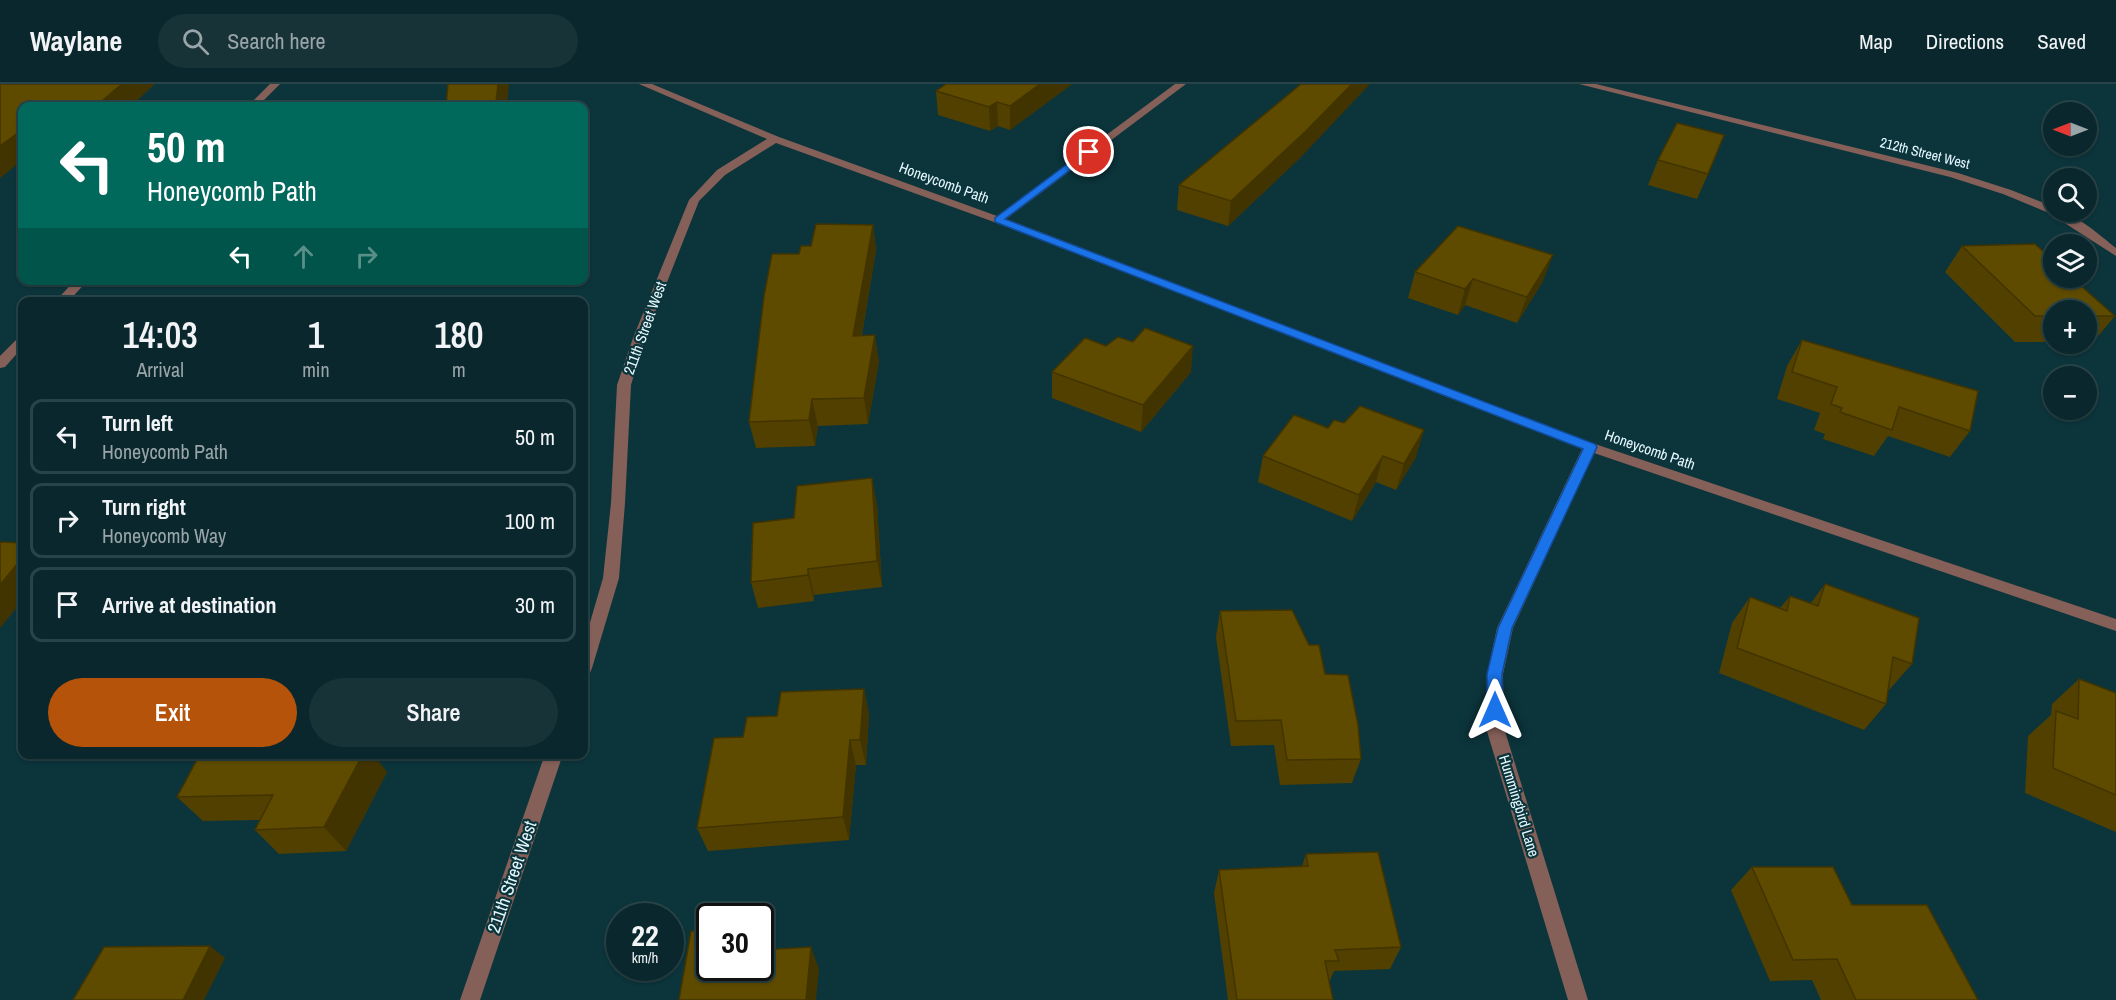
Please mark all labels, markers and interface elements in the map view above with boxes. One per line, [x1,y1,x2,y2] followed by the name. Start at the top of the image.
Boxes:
[158,14,578,68] search box
[30,22,122,60] text: Waylane
[179,25,212,58] icon: search
[227,26,326,56] text: Search here
[1859,27,1893,56] text: Map
[1926,27,2004,56] text: Directions
[2037,27,2086,56] text: Saved
[2043,102,2097,156] north arrow
[2043,102,2097,420] map controls
[147,119,226,175] text: 50 m
[48,126,126,204] icon: left
[1063,126,1114,177] pin
[1878,133,1972,173] street label: 212th Street West
[1072,135,1105,168] icon: arrive
[896,157,992,209] street label: Honeycomb Path
[2043,168,2097,222] button: search
[147,173,317,209] text: Honeycomb Path
[2043,234,2097,288] button: layers
[224,240,257,273] icon: left
[287,240,320,273] icon: ahead
[350,240,383,273] icon: right
[618,278,671,377] street label: 211th Street West
[2043,300,2097,354] button: +
[123,311,198,359] text: 14:03
[308,311,324,359] text: 1
[434,311,483,359] text: 180
[136,356,184,383] text: Arrival
[302,356,330,383] text: min
[452,356,466,383] text: m
[2043,366,2097,420] button: −
[102,408,173,438] text: Turn left
[51,420,84,453] icon: left
[515,422,555,452] text: 50 m
[1602,424,1698,475] street label: Honeycomb Path
[102,438,228,465] text: Honeycomb Path
[102,492,186,522] text: Turn right
[51,504,84,537] icon: right
[505,506,555,536] text: 100 m
[102,522,226,549] text: Honeycomb Way
[51,588,84,621] icon: arrive
[102,590,276,620] text: Arrive at destination
[515,590,555,620] text: 30 m
[48,678,297,747] button: Exit
[309,678,558,747] button: Share
[1463,678,1527,742] position arrow
[1494,752,1545,859] street label: Hummingbird Lane
[481,818,542,936] street label: 211th Street West
[696,903,774,981] speed limit sign: 30
[631,915,659,955] text: 22
[632,947,658,968] text: km/h

